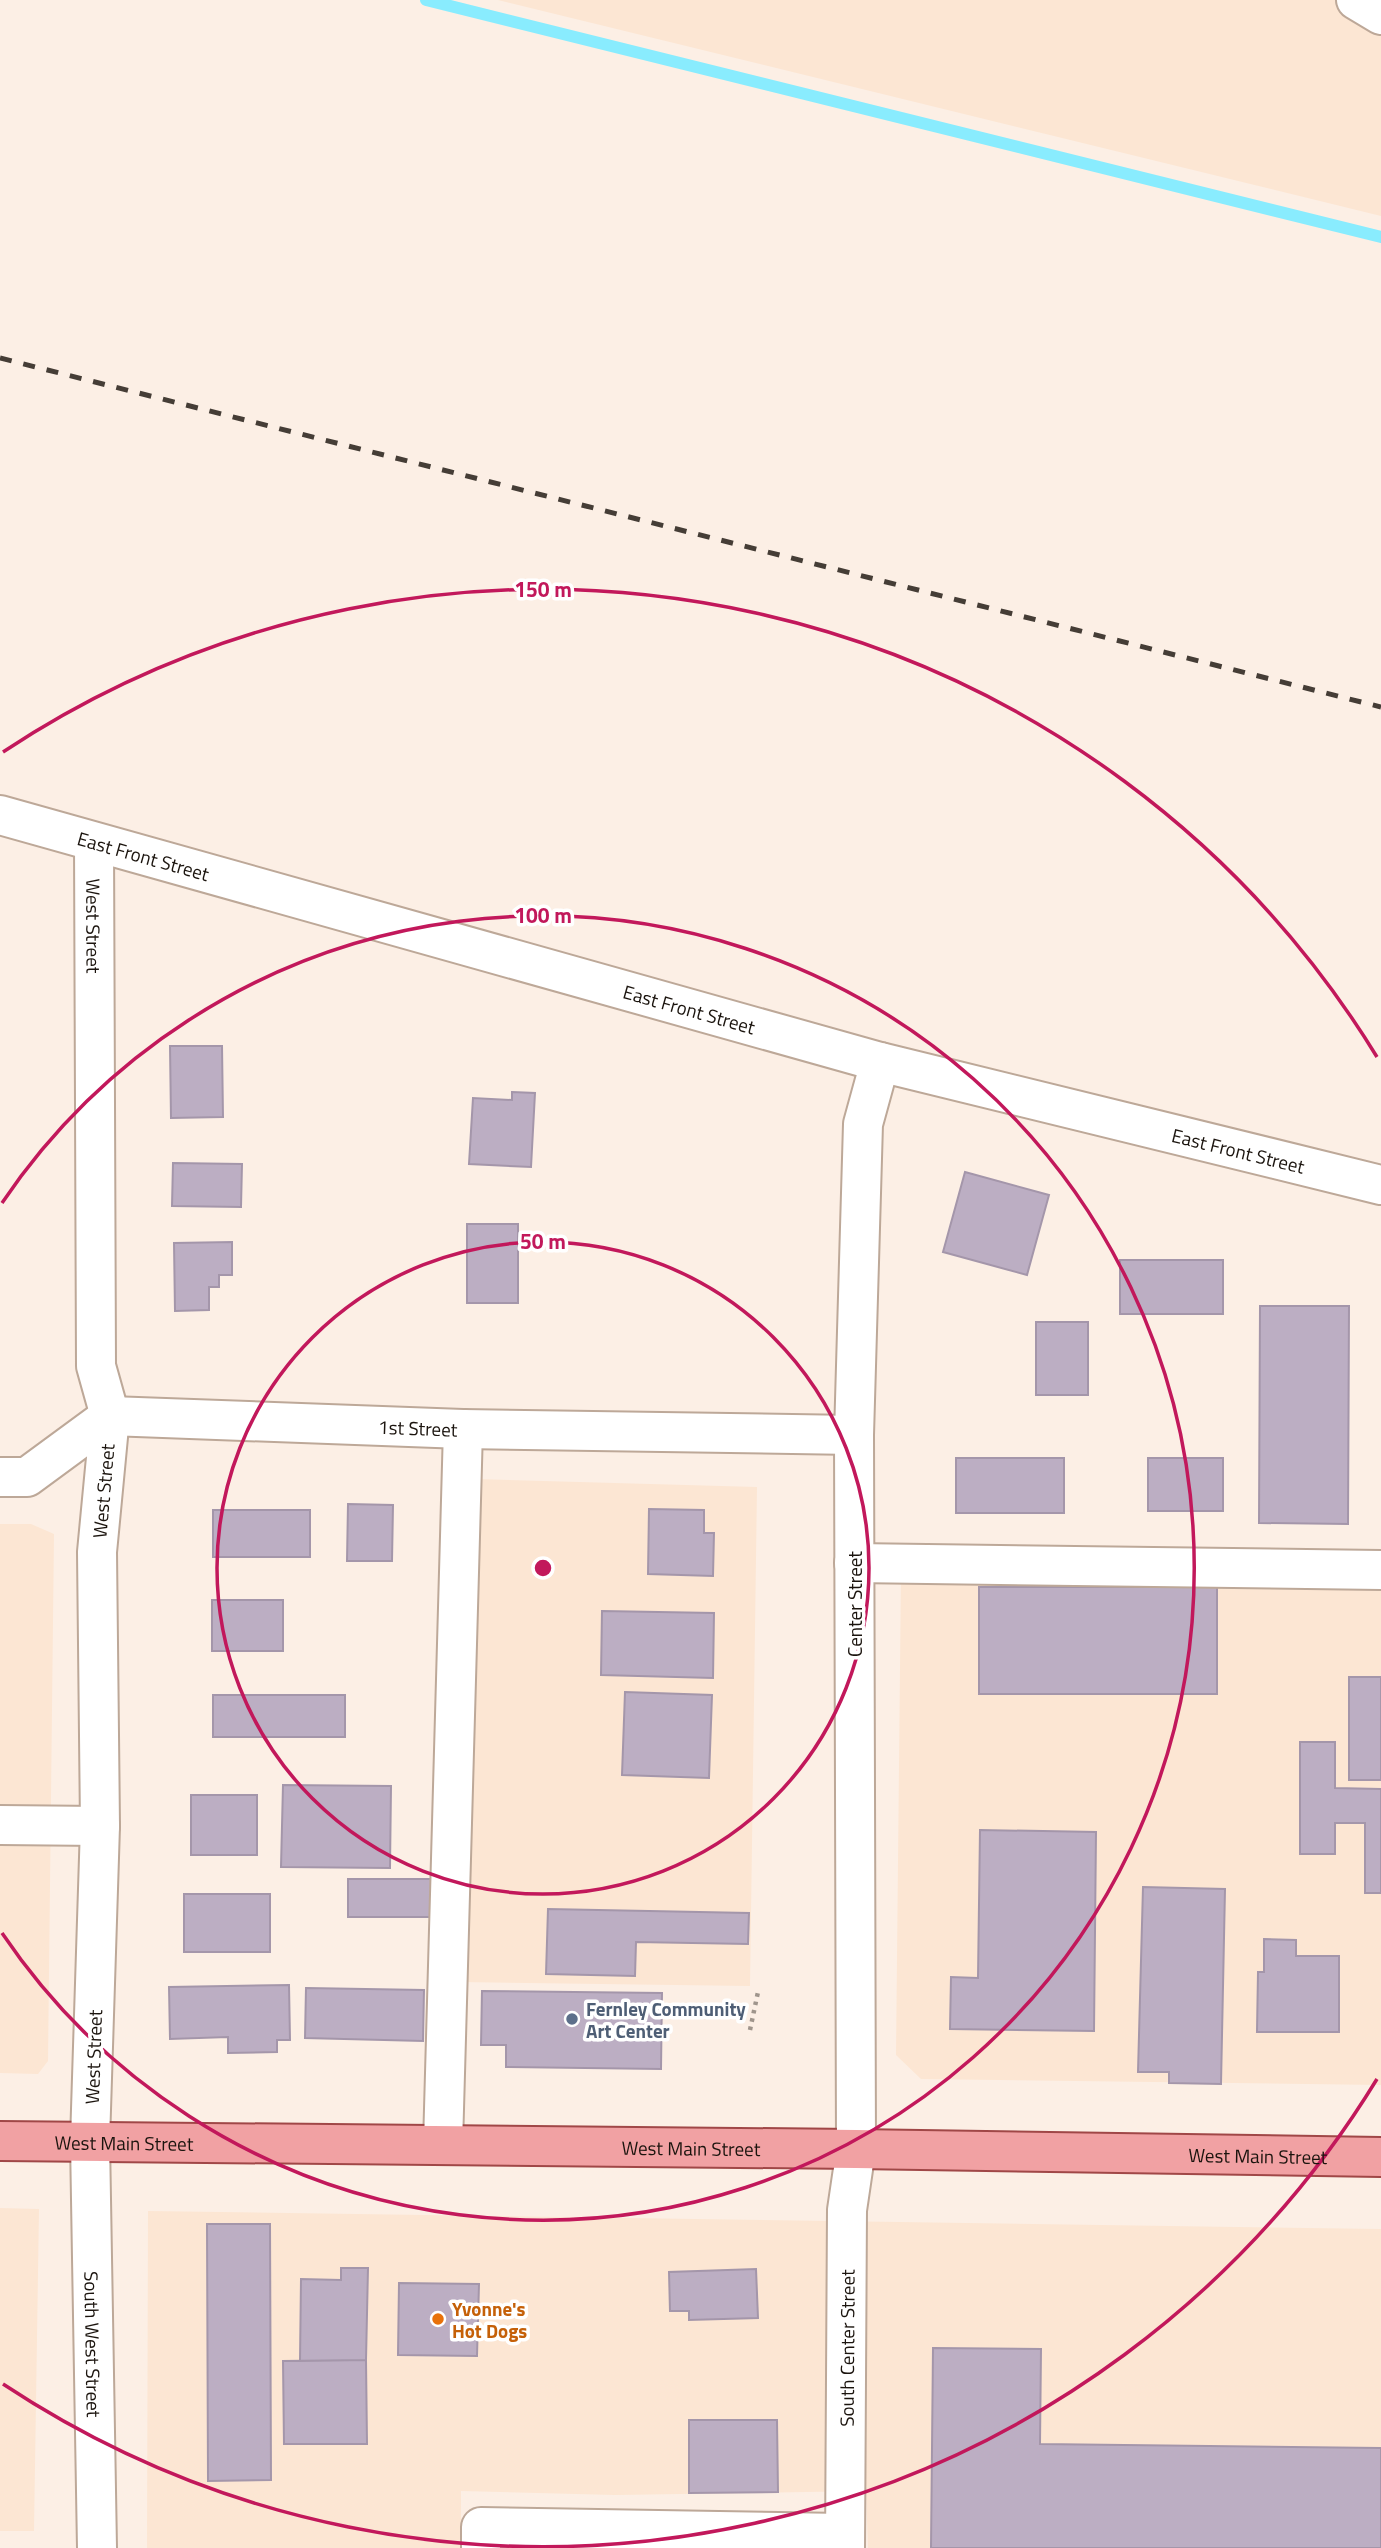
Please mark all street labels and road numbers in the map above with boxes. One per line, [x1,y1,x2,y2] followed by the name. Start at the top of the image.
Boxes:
[74,823,213,888] street label: East Front Street
[80,879,109,974] street label: West Street
[620,976,759,1041] street label: East Front Street
[1169,1120,1308,1180] street label: East Front Street
[378,1411,458,1443] street label: 1st Street
[84,1442,122,1539] street label: West Street
[840,1551,869,1657] street label: Center Street
[77,2009,109,2105] street label: West Street
[54,2127,194,2157] street label: West Main Street
[621,2132,761,2163] street label: West Main Street
[1188,2140,1328,2171] street label: West Main Street
[831,2269,861,2427] street label: South Center Street
[78,2271,109,2418] street label: South West Street

